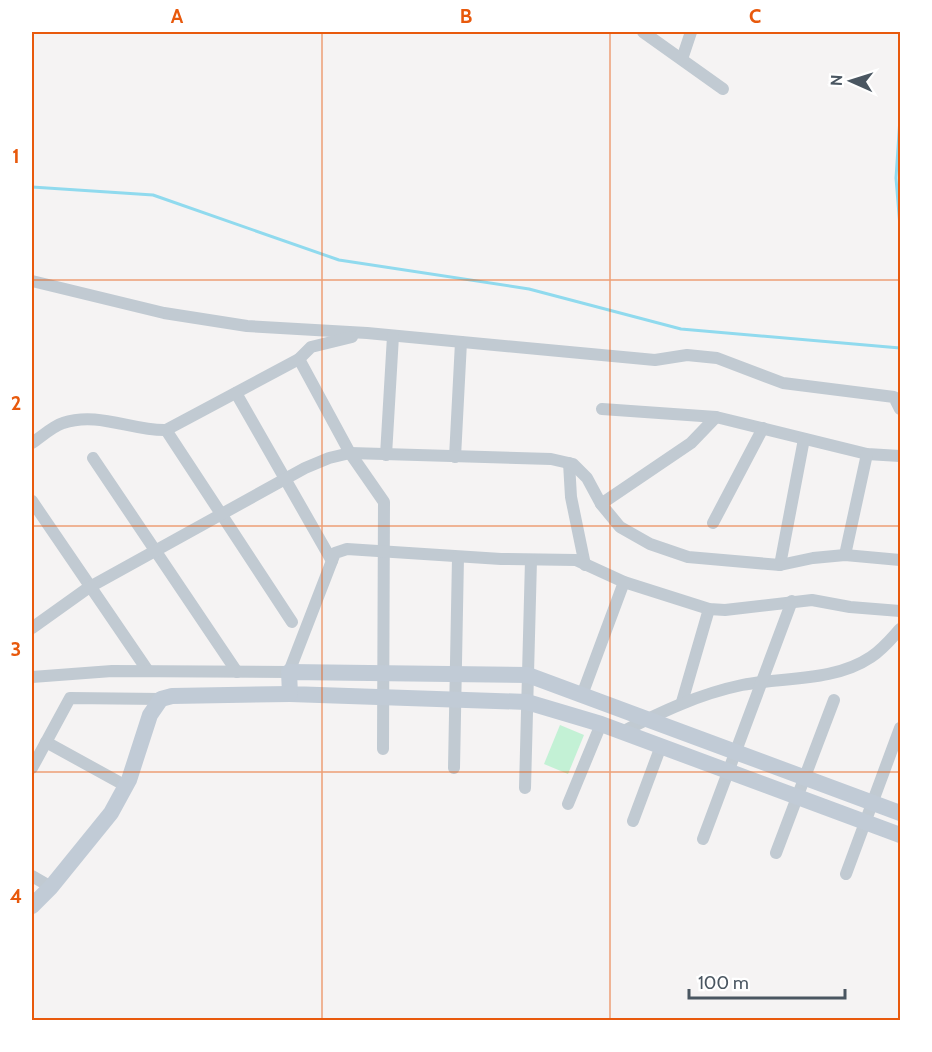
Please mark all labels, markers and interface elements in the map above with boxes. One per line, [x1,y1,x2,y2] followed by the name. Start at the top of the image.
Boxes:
[171,4,184,28] text: A
[460,4,472,28] text: B
[749,4,761,28] text: C
[821,51,881,111] north arrow
[827,74,846,86] text: N
[12,144,20,168] text: 1
[11,391,21,415] text: 2
[11,637,21,661] text: 3
[10,884,22,908] text: 4
[689,962,845,1000] scale bar
[698,972,749,994] text: 100 m

